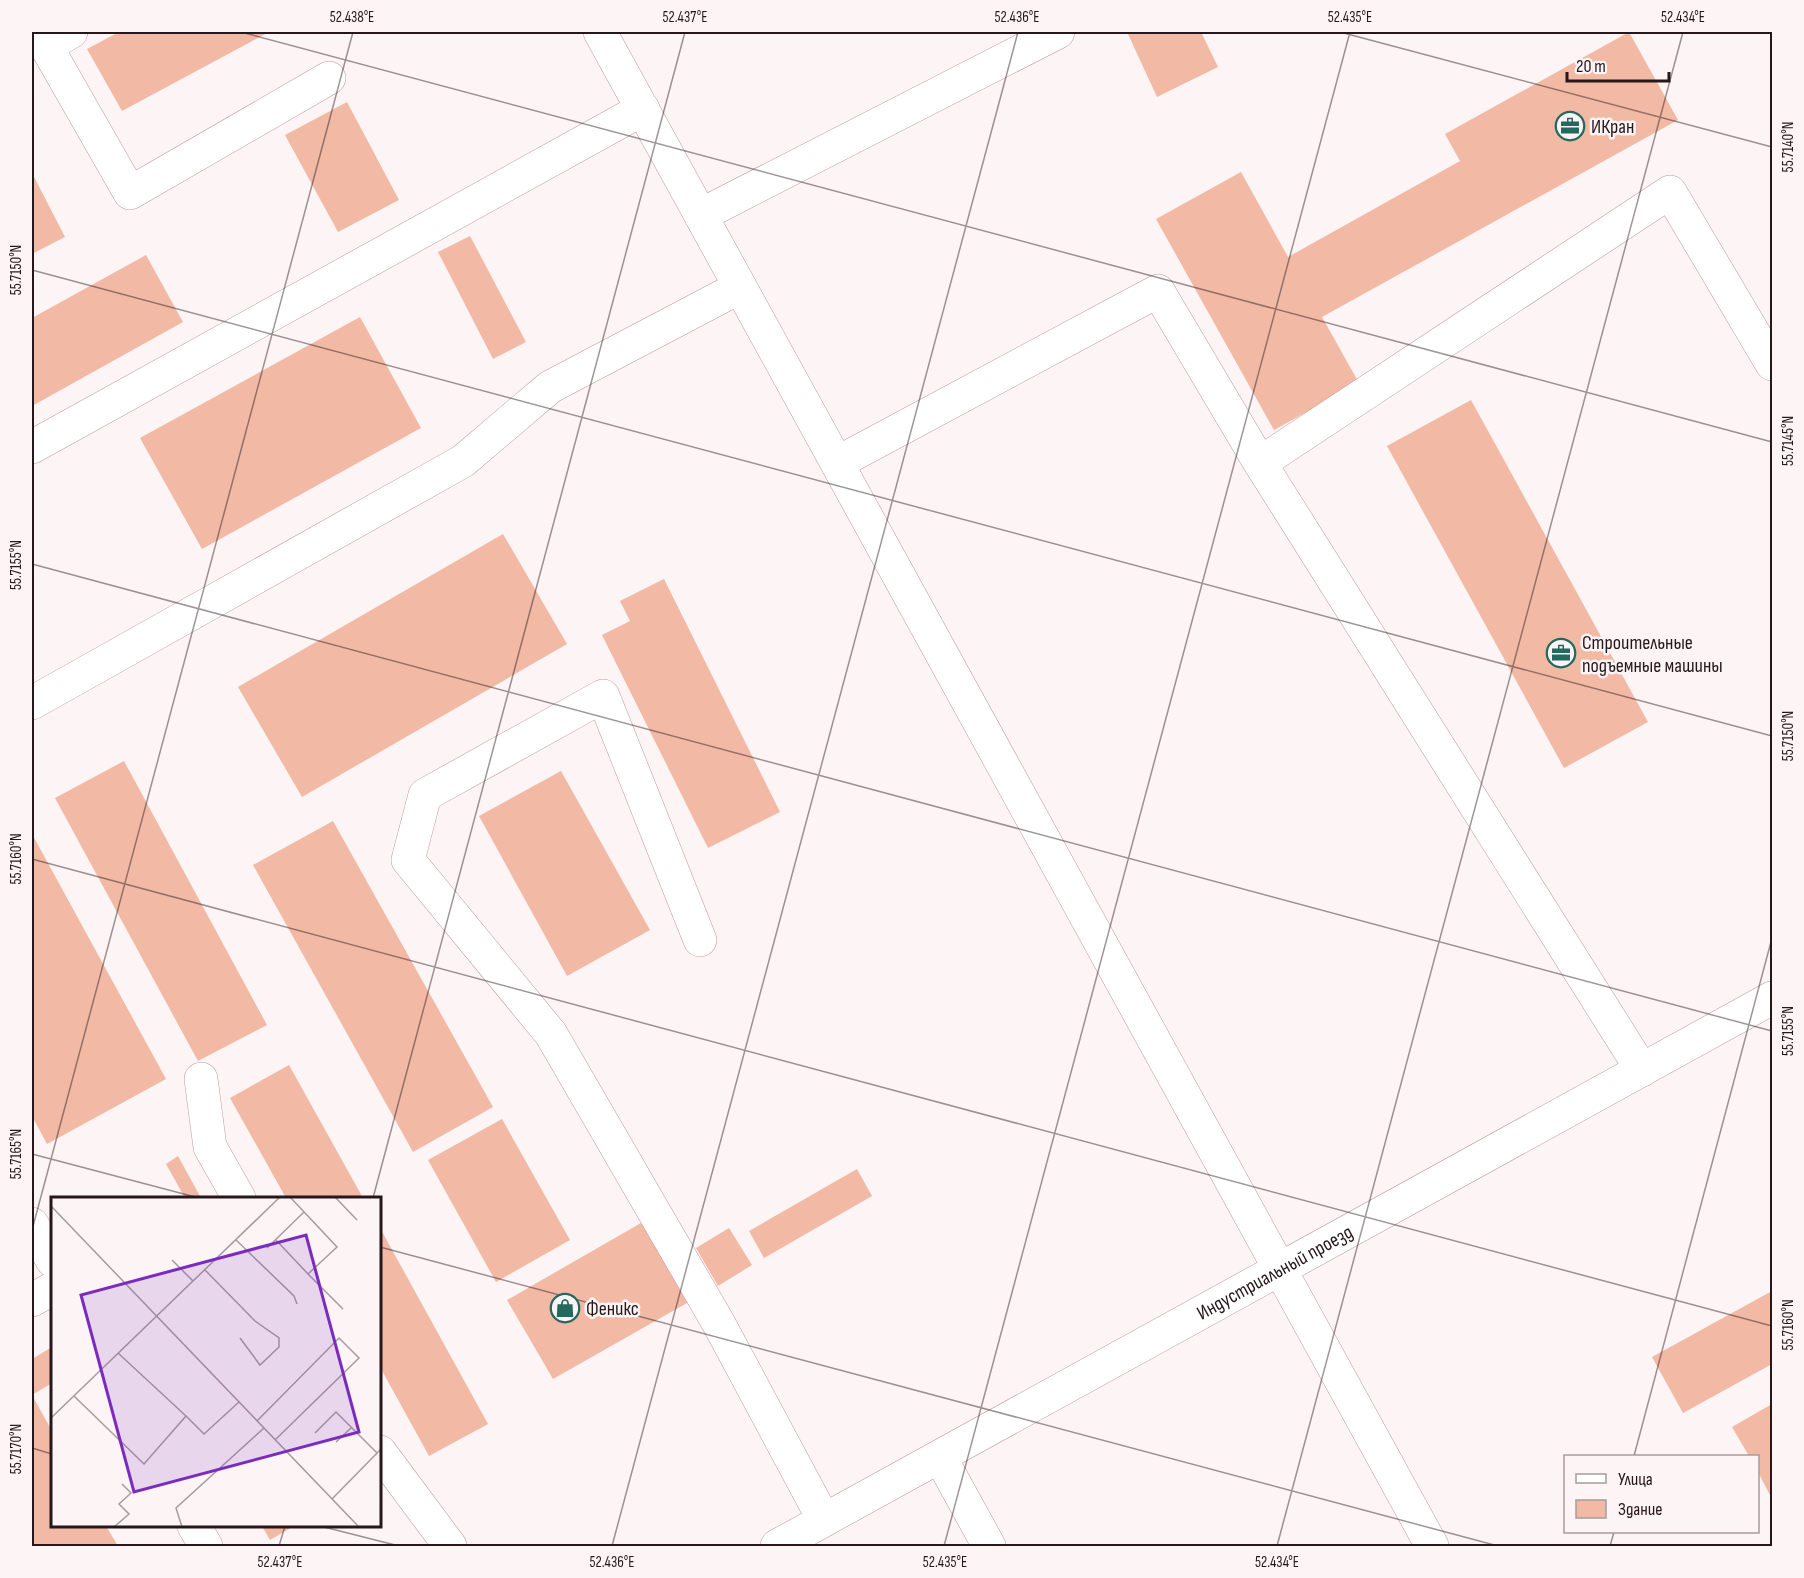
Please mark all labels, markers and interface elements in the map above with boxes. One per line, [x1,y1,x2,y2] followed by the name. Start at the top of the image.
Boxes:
[330,8,374,27] text: 52.438°E
[663,8,707,27] text: 52.437°E
[995,8,1039,27] text: 52.436°E
[1328,8,1372,27] text: 52.435°E
[1661,8,1705,27] text: 52.434°E
[1567,45,1669,83] scale bar
[1576,56,1606,77] text: 20 m
[1554,110,1586,142] office icon: ИКран
[1591,115,1634,139] place label: ИКран
[1779,122,1798,172] text: 55.7140°N
[7,245,26,295] text: 55.7150°N
[1779,416,1798,466] text: 55.7145°N
[7,540,26,590] text: 55.7155°N
[1582,631,1723,678] place label: Строительные подъемные машины
[1545,637,1577,669] office icon: Строительные подъемные машины
[1779,711,1798,761] text: 55.7150°N
[7,833,26,885] text: 55.7160°N
[1779,1006,1798,1056] text: 55.7155°N
[7,1129,26,1179] text: 55.7165°N
[51,1197,381,1527] inset map
[1193,1220,1357,1325] street label: Индустриальный проезд
[549,1292,581,1324] shop icon: Феникс
[586,1297,639,1321] place label: Феникс
[1779,1299,1798,1351] text: 55.7160°N
[7,1424,26,1474] text: 55.7170°N
[1564,1455,1759,1533] legend
[1618,1469,1653,1490] text: Улица
[1618,1499,1663,1520] text: Здание
[258,1553,302,1572] text: 52.437°E
[590,1553,634,1572] text: 52.436°E
[923,1553,967,1572] text: 52.435°E
[1255,1553,1299,1572] text: 52.434°E

